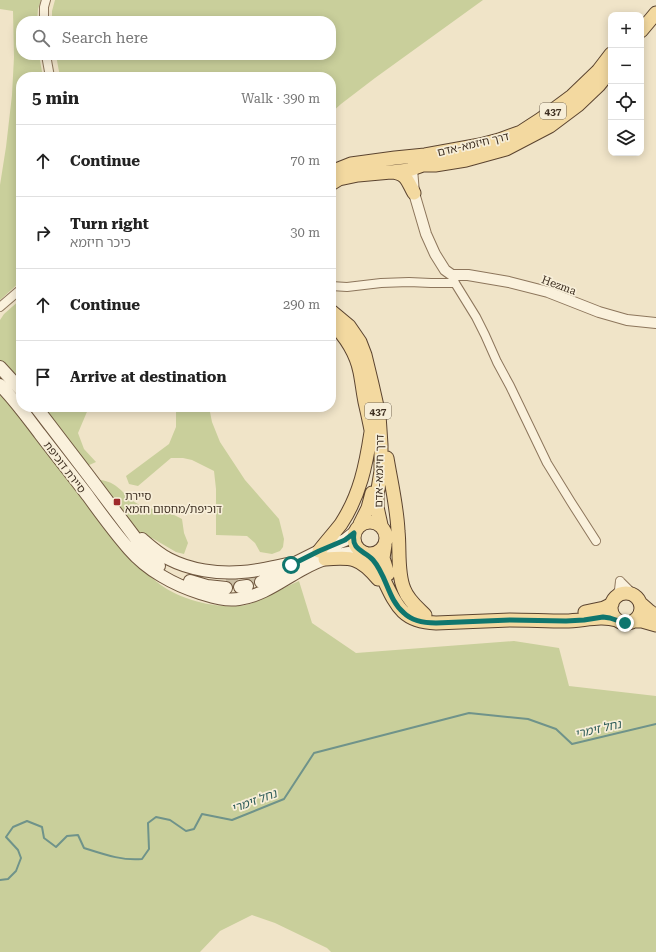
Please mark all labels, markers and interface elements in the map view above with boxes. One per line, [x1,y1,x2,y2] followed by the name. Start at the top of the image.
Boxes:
[608,12,644,156] map controls
[608,12,644,48] button: +
[16,16,336,60] search box
[30,27,52,49] icon: search
[62,29,148,47] text: Search here
[608,48,644,84] button: −
[608,84,644,120] button: locate
[32,88,79,108] text: 5 min
[241,91,320,106] text: Walk · 390 m
[540,103,566,119] road number: 437
[608,120,644,156] button: layers
[436,130,510,159] street label: דרך חיזמא-אדם
[32,150,54,172] icon: ahead
[70,152,140,170] text: Continue
[290,153,320,168] text: 70 m
[70,215,149,233] text: Turn right
[32,222,54,244] icon: right
[290,225,320,240] text: 30 m
[70,235,131,250] text: כיכר חיזמא
[540,273,578,298] street label: Hezma
[32,294,54,316] icon: ahead
[70,296,140,314] text: Continue
[283,297,320,312] text: 290 m
[32,366,54,388] icon: arrive
[70,368,226,386] text: Arrive at destination
[365,403,391,419] road number: 437
[372,434,387,508] street label: דרך חיזמא-אדם
[41,439,88,496] street label: סיירת דוכיפת
[125,490,222,516] place label: סיירת דוכיפת/מחסום חזמא
[112,497,122,507] marker: סיירת דוכיפת/מחסום חזמא
[282,556,300,574] route start
[616,614,634,632] route end
[574,717,624,741] water label: נחל זימרי
[230,786,280,816] water label: נחל זימרי

